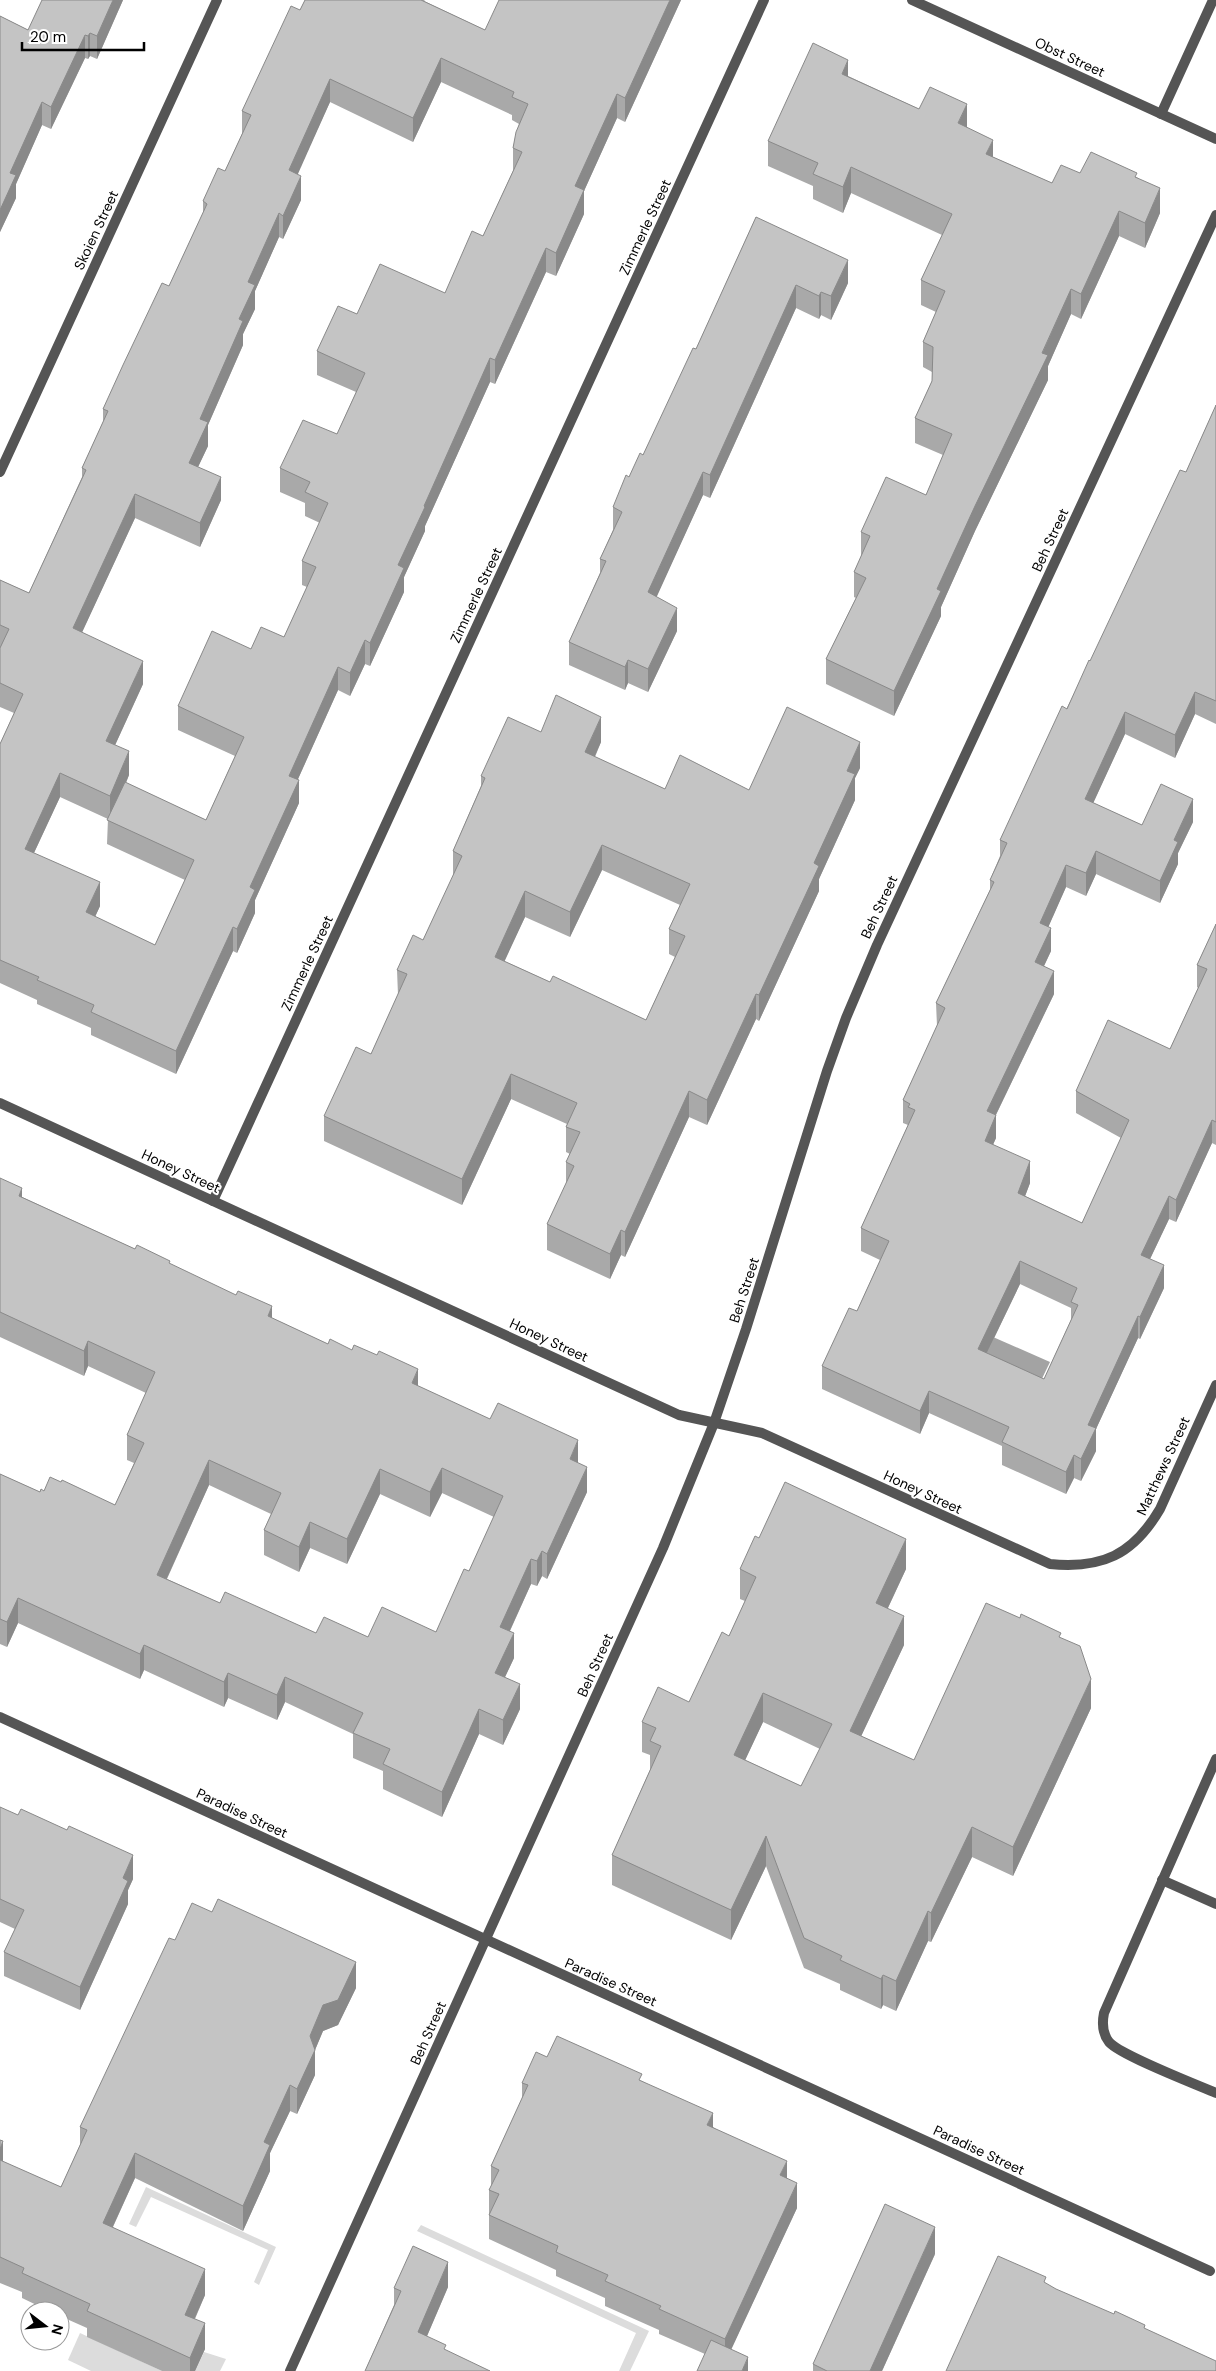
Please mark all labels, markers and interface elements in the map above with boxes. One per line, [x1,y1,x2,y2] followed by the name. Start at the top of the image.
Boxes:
[22,20,145,52] scale bar
[30,27,66,47] text: 20 m
[1032,33,1108,81] street label: Obst Street
[615,176,675,278] street label: Zimmerle Street
[70,187,122,273] street label: Skoien Street
[1028,505,1072,575] street label: Beh Street
[446,544,506,646] street label: Zimmerle Street
[857,872,901,942] street label: Beh Street
[277,912,337,1014] street label: Zimmerle Street
[139,1145,223,1197] street label: Honey Street
[725,1255,763,1325] street label: Beh Street
[507,1314,591,1366] street label: Honey Street
[1132,1414,1194,1518] street label: Matthews Street
[881,1466,965,1518] street label: Honey Street
[573,1630,617,1700] street label: Beh Street
[193,1784,291,1842] street label: Paradise Street
[562,1954,660,2010] street label: Paradise Street
[406,1998,450,2068] street label: Beh Street
[930,2121,1028,2179] street label: Paradise Street
[20,2301,70,2351] north arrow
[47,2322,68,2337] text: N

